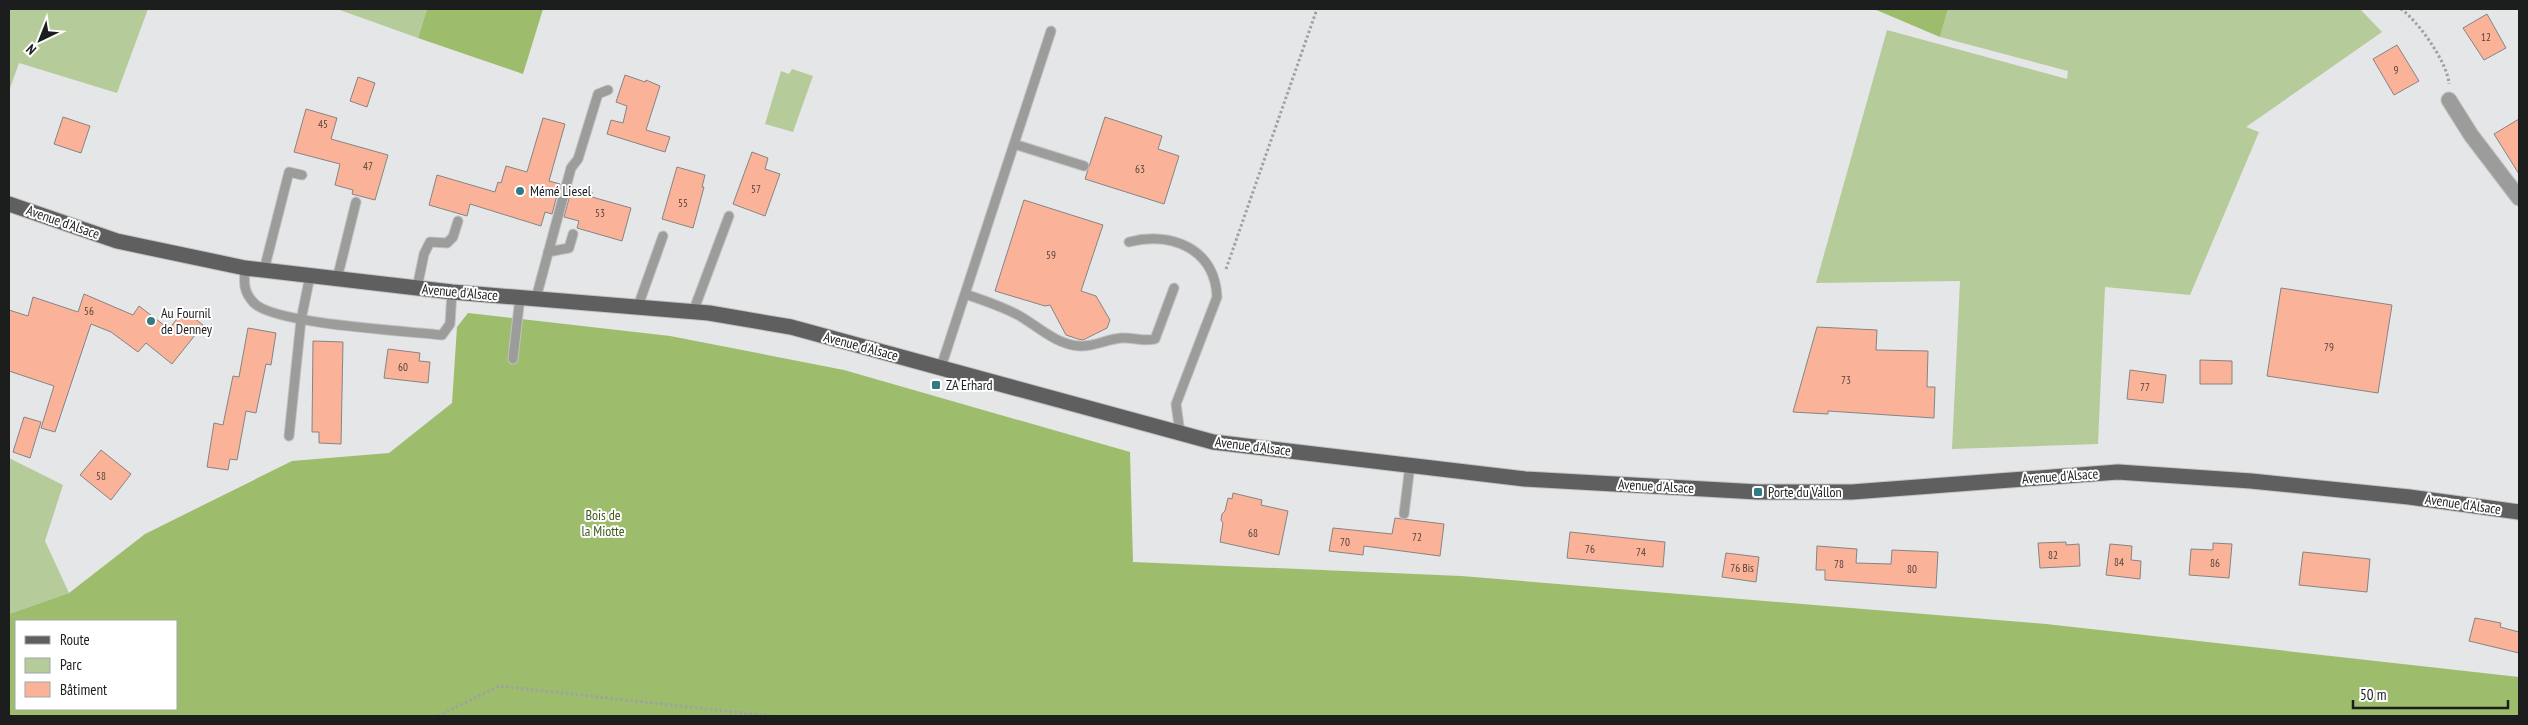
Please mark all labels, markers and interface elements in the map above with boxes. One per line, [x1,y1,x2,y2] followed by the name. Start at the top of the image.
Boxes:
[15,15,65,65] north arrow
[2481,30,2491,44] house number: 12
[22,40,40,59] text: N
[2394,63,2399,77] house number: 9
[318,117,328,131] house number: 45
[363,159,373,173] house number: 47
[1135,162,1145,176] house number: 63
[530,182,592,200] place label: Mémé Liesel
[751,182,761,196] house number: 57
[514,185,526,197] marker: Mémé Liesel
[678,196,688,210] house number: 55
[24,201,102,243] street label: Avenue d'Alsace
[595,206,605,220] house number: 53
[1046,248,1056,262] house number: 59
[421,280,499,304] street label: Avenue d'Alsace
[84,304,94,318] house number: 56
[161,304,213,338] place label: Au Fournil de Denney
[145,315,157,327] marker: Au Fournil de Denney
[822,327,900,365] street label: Avenue d'Alsace
[2324,340,2334,354] house number: 79
[398,360,408,374] house number: 60
[1841,373,1851,387] house number: 73
[946,376,993,394] place label: ZA Erhard
[930,379,942,391] marker: ZA Erhard
[2140,380,2150,394] house number: 77
[1214,432,1292,460] street label: Avenue d'Alsace
[2021,464,2099,488] street label: Avenue d'Alsace
[96,469,106,483] house number: 58
[1617,475,1695,497] street label: Avenue d'Alsace
[1768,483,1842,501] place label: Porte du Vallon
[1752,486,1764,498] marker: Porte du Vallon
[2424,490,2502,518] street label: Avenue d'Alsace
[581,506,625,540] park label: Bois de la Miotte
[1248,526,1258,540] house number: 68
[1412,530,1422,544] house number: 72
[1340,535,1350,549] house number: 70
[1585,542,1595,556] house number: 76
[1636,545,1646,559] house number: 74
[2048,548,2058,562] house number: 82
[2114,555,2124,569] house number: 84
[2210,556,2220,570] house number: 86
[1834,557,1844,571] house number: 78
[1730,561,1754,575] house number: 76 Bis
[1907,562,1917,576] house number: 80
[15,620,178,710] legend
[60,630,90,649] text: Route
[60,655,82,674] text: Parc
[2353,678,2508,710] scale bar
[60,680,107,699] text: Bâtiment
[2360,685,2386,704] text: 50 m

